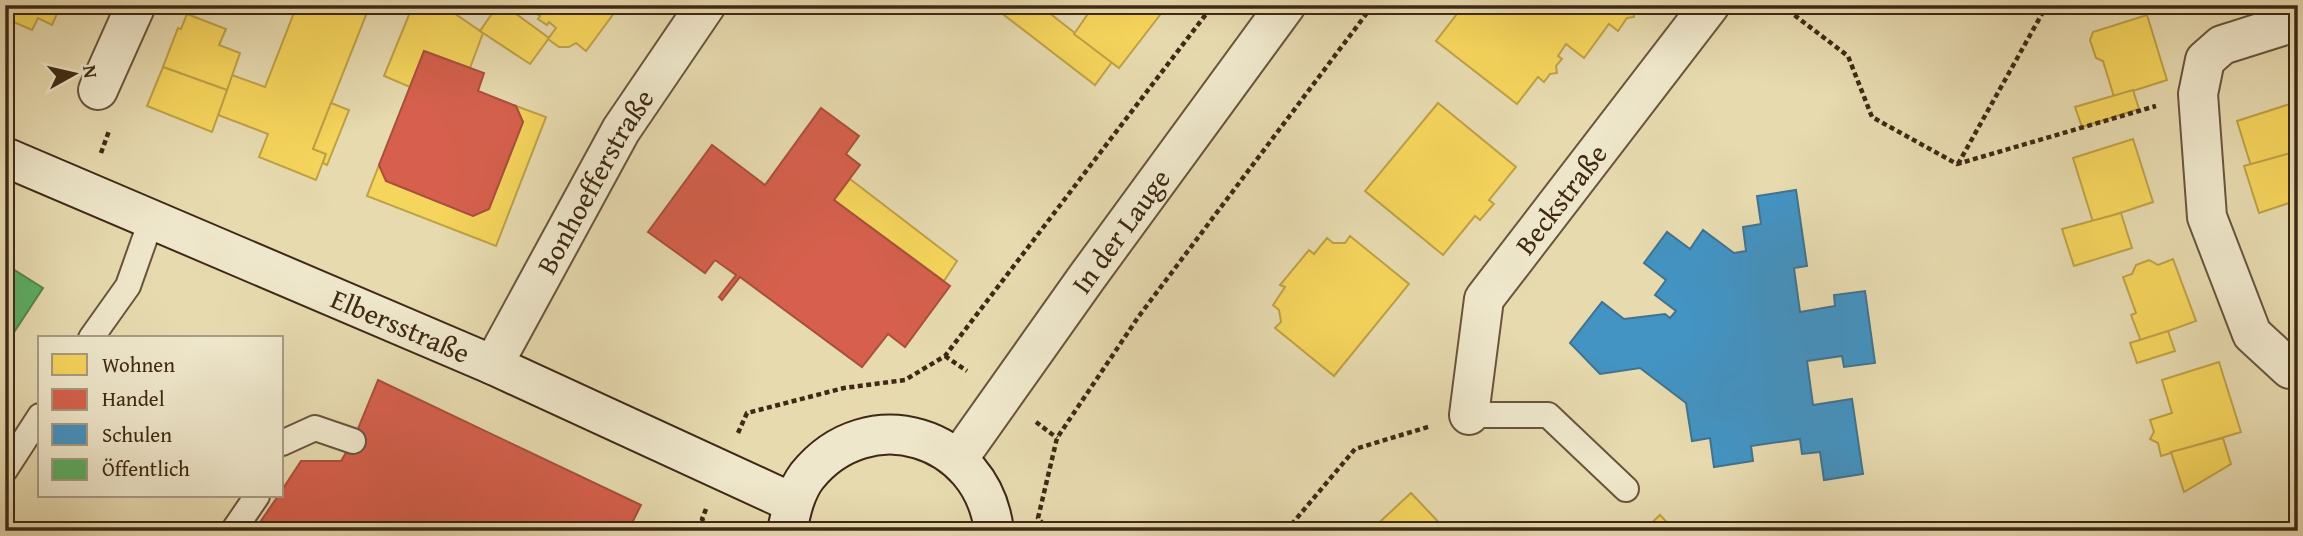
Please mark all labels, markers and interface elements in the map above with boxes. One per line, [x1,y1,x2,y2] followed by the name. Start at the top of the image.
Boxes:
[38,38,108,108] north arrow
[76,63,106,80] text: N
[526,80,663,281] street label: Bonhoefferstraße
[1504,135,1616,263] street label: Beckstraße
[1061,160,1180,301] street label: In der Lauge
[325,277,477,373] street label: Elbersstraße
[38,336,284,498] legend
[102,349,175,380] text: Wohnen
[102,383,165,414] text: Handel
[102,419,172,450] text: Schulen
[102,453,190,484] text: Öffentlich

